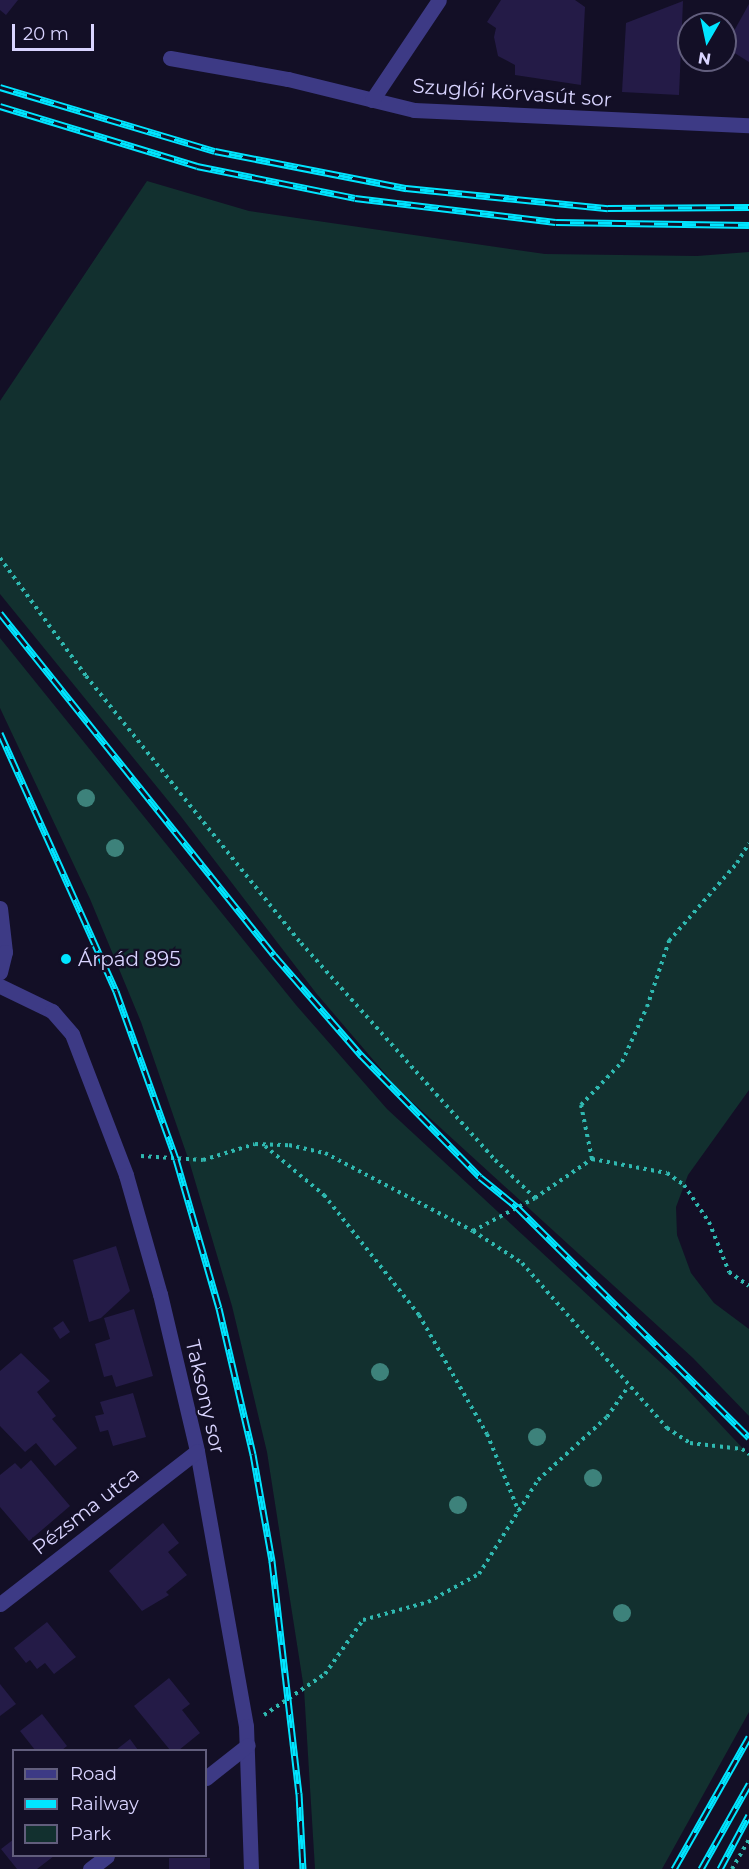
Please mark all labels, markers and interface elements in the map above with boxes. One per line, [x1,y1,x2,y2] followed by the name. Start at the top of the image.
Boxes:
[15,12,98,50] scale bar
[677,12,737,72] north arrow
[23,23,69,45] text: 20 m
[697,48,712,69] text: N
[412,74,612,112] street label: Szuglói körvasút sor
[78,947,181,971] place label: Árpád 895
[59,952,73,966] marker: Árpád 895
[180,1338,230,1456] street label: Taksony sor
[28,1462,144,1560] street label: Pézsma utca
[12,1749,207,1857] legend
[70,1763,117,1785] text: Road
[70,1793,139,1815] text: Railway
[70,1823,111,1845] text: Park

